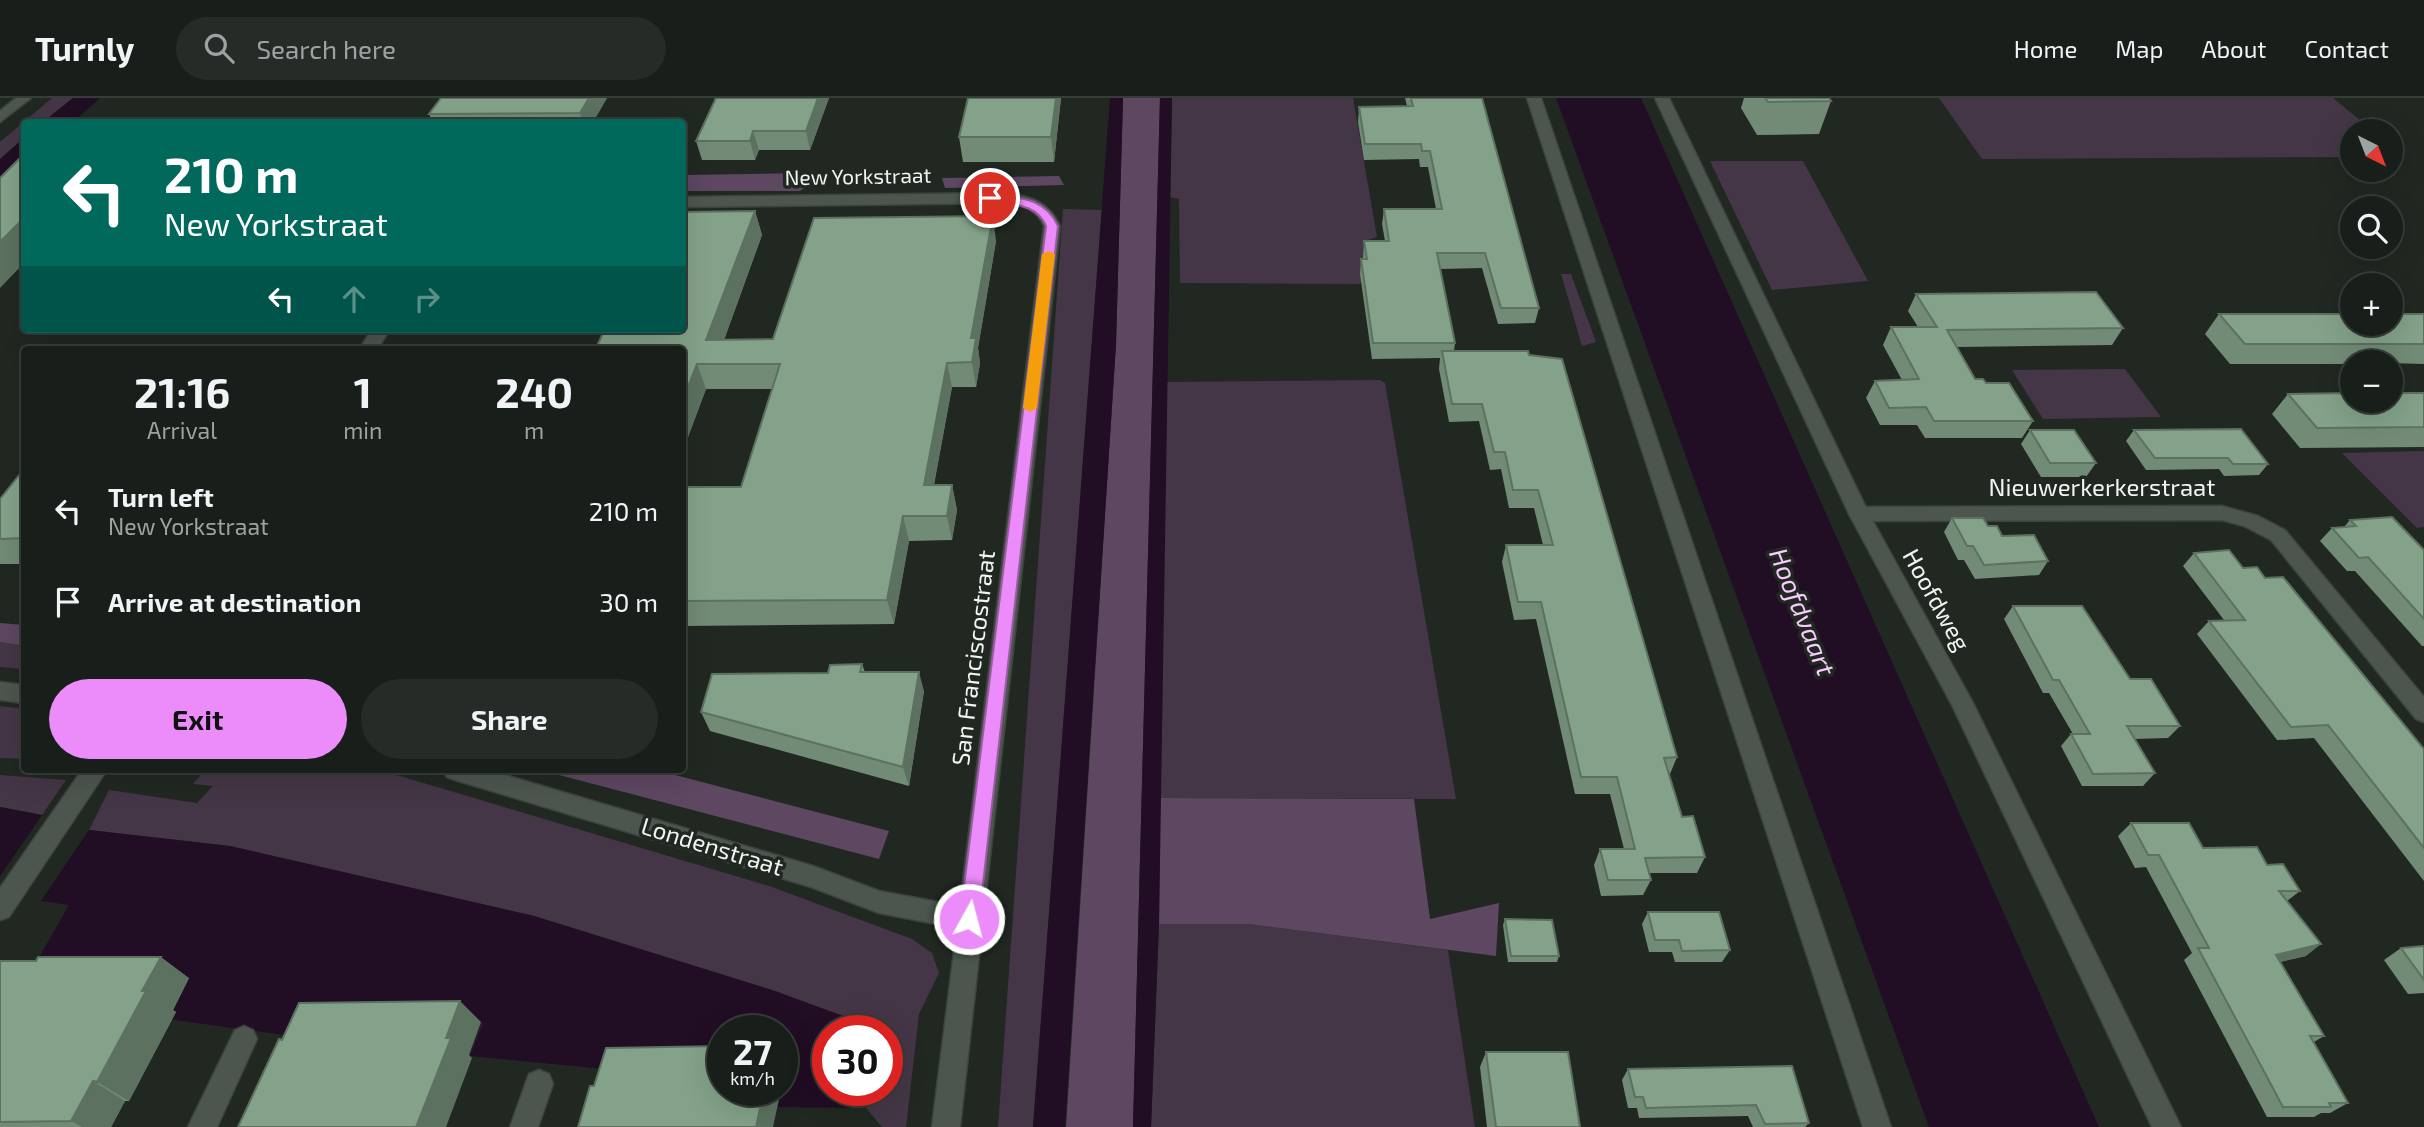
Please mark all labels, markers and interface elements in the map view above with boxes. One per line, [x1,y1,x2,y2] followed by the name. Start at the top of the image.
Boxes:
[176,17,666,80] search box
[35,28,134,68] text: Turnly
[200,29,238,67] icon: search
[256,33,396,64] text: Search here
[2014,34,2077,63] text: Home
[2115,34,2163,63] text: Map
[2201,34,2267,63] text: About
[2305,34,2389,63] text: Contact
[2340,119,2403,182] north arrow
[2340,119,2403,413] map controls
[164,144,298,203] text: 210 m
[49,147,140,238] icon: left
[784,162,932,189] street label: New Yorkstraat
[960,168,1020,228] pin
[971,179,1009,217] icon: arrive
[2340,196,2403,259] button: search
[164,204,388,242] text: New Yorkstraat
[2340,273,2403,336] button: +
[262,280,300,318] icon: left
[335,280,373,318] icon: ahead
[408,280,446,318] icon: right
[2340,350,2403,413] button: −
[134,366,230,416] text: 21:16
[354,366,372,416] text: 1
[495,366,573,416] text: 240
[147,416,217,444] text: Arrival
[343,416,382,444] text: min
[524,416,544,444] text: m
[1989,472,2215,501] street label: Nieuwerkerkerstraat
[108,481,214,512] text: Turn left
[49,492,87,530] icon: left
[589,495,658,526] text: 210 m
[108,512,269,540] text: New Yorkstraat
[1764,543,1843,680] water label: Hoofdvaart
[1897,543,1977,655] street label: Hoofdweg
[945,548,1000,767] street label: San Franciscostraat
[49,583,87,621] icon: arrive
[108,586,361,617] text: Arrive at destination
[599,586,658,617] text: 30 m
[49,679,347,759] button: Exit
[361,679,658,759] button: Share
[638,810,787,881] street label: Londenstraat
[932,882,1006,956] position arrow
[812,1015,903,1106] speed limit sign: 30
[733,1030,772,1072] text: 27
[730,1067,775,1089] text: km/h

